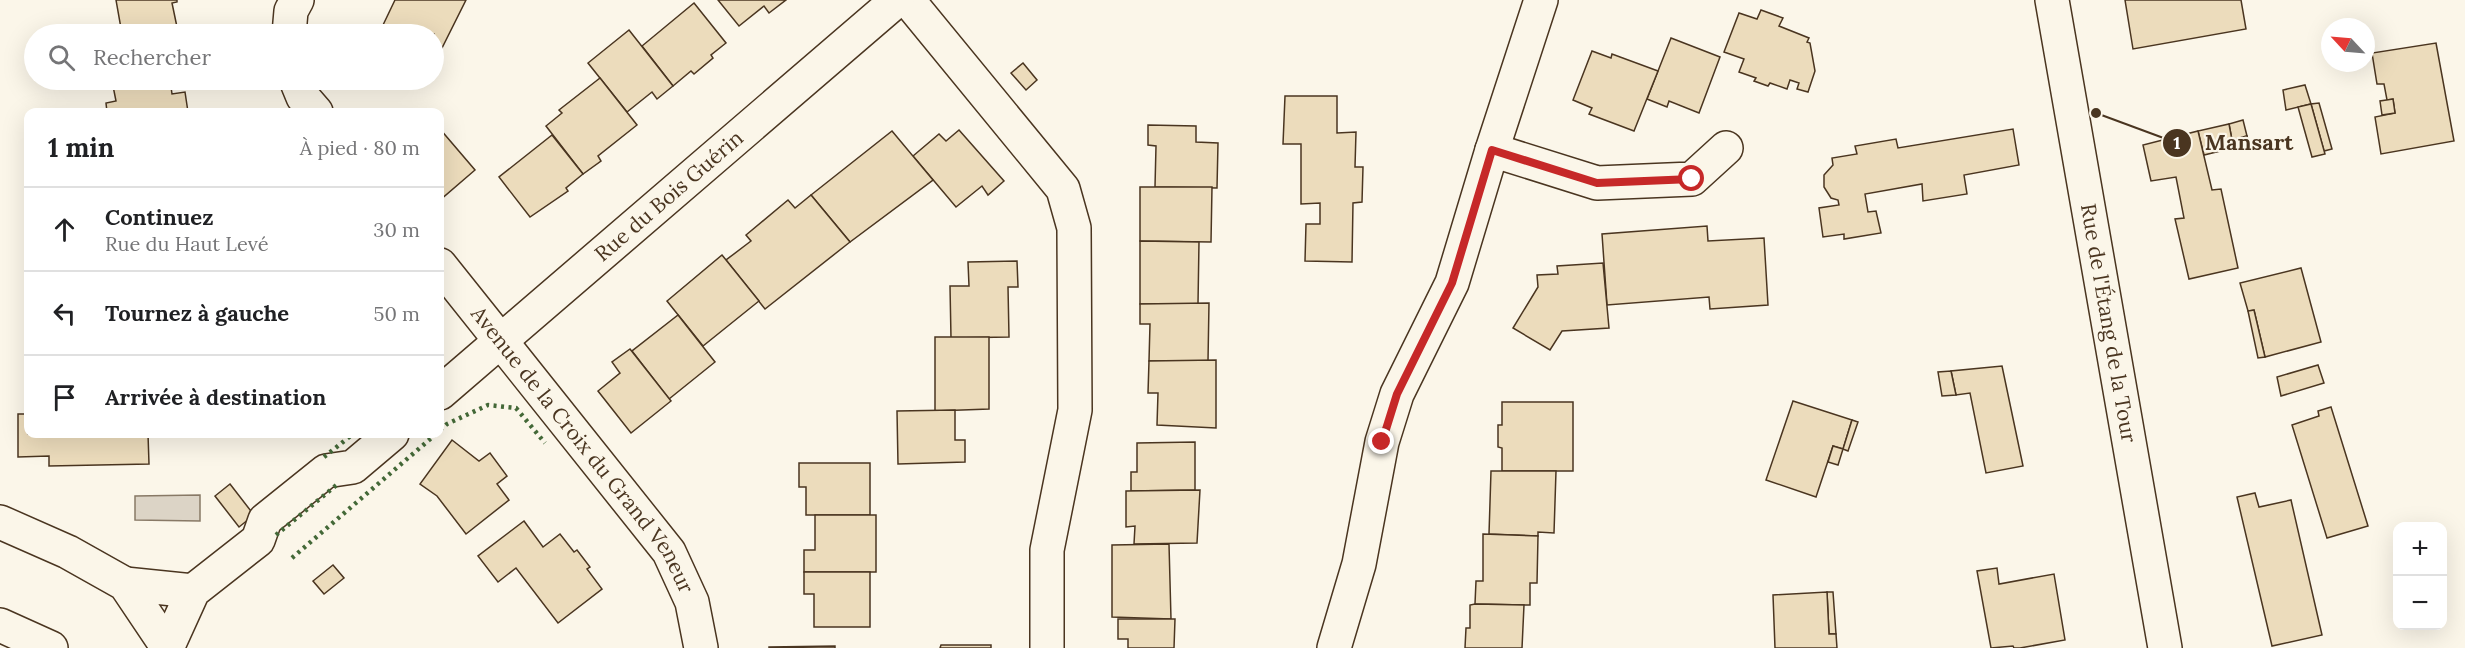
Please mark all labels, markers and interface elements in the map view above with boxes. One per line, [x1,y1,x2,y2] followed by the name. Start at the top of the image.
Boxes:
[2321,18,2375,72] north arrow
[24,24,444,90] search box
[45,41,78,74] icon: search
[93,43,211,71] text: Rechercher
[2162,123,2305,163] callout: Mansart
[589,124,749,267] street label: Rue du Bois Guérin
[2205,128,2294,156] text: Mansart
[48,131,114,164] text: 1 min
[2173,131,2181,154] text: 1
[300,135,420,160] text: À pied · 80 m
[1678,165,1704,191] route start
[2075,202,2143,445] street label: Rue de l'Étang de la Tour
[105,203,213,231] text: Continuez
[48,213,81,246] icon: ahead
[373,217,420,242] text: 30 m
[105,231,268,256] text: Rue du Haut Levé
[48,297,81,330] icon: left
[105,299,289,327] text: Tournez à gauche
[465,300,700,597] street label: Avenue de la Croix du Grand Veneur
[374,301,420,326] text: 50 m
[48,381,81,414] icon: arrive
[105,383,326,411] text: Arrivée à destination
[1368,428,1394,454] route end
[2393,522,2447,630] map controls
[2393,522,2447,576] button: +
[2393,576,2447,630] button: −

